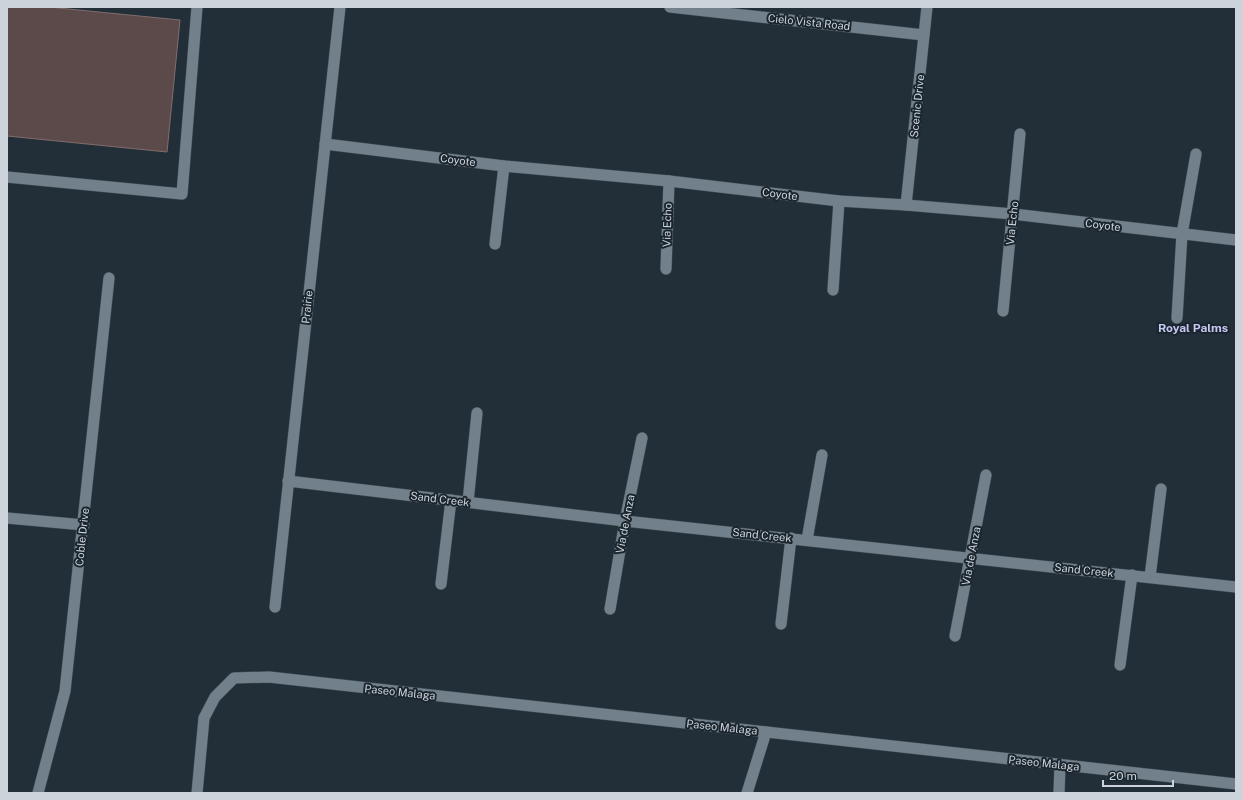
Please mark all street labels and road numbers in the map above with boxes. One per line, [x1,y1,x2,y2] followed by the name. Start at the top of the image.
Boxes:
[767,12,851,32] street label: Cielo Vista Road
[908,74,926,138] street label: Scenic Drive
[439,152,477,168] street label: Coyote
[761,186,799,202] street label: Coyote
[1004,200,1020,246] street label: Via Echo
[660,203,674,247] street label: Via Echo
[1084,217,1122,233] street label: Coyote
[299,290,315,324] street label: Prairie
[410,489,470,509] street label: Sand Creek
[613,494,637,554] street label: Via de Anza
[73,507,91,567] street label: Coble Drive
[732,526,792,544] street label: Sand Creek
[959,526,983,586] street label: Via de Anza
[1054,561,1114,579] street label: Sand Creek
[364,682,436,702] street label: Paseo Malaga
[686,717,758,737] street label: Paseo Malaga
[1008,753,1080,773] street label: Paseo Malaga

